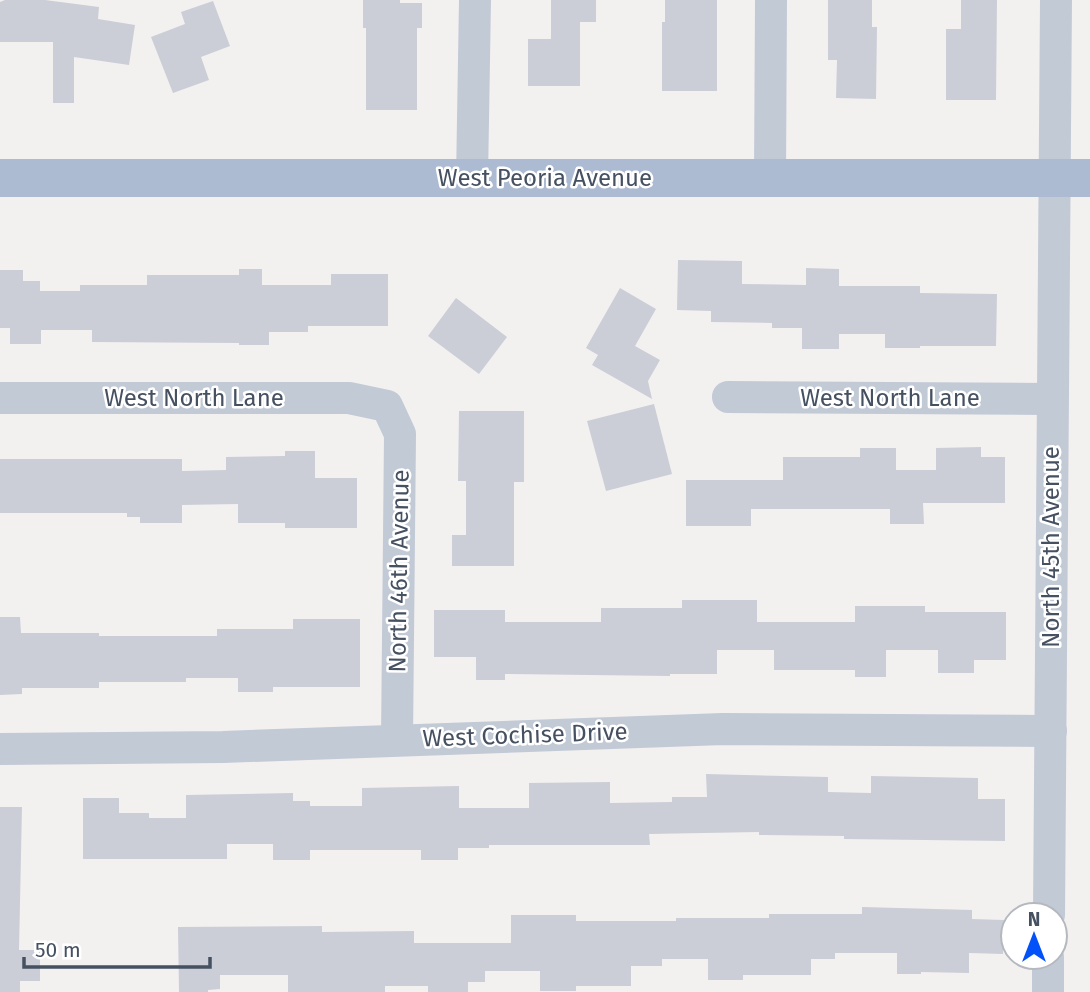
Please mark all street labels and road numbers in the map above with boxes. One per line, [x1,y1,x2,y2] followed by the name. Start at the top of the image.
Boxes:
[438,164,652,192] street label: West Peoria Avenue
[104,384,284,412] street label: West North Lane
[800,384,980,412] street label: West North Lane
[1037,446,1065,648] street label: North 45th Avenue
[383,469,415,673] street label: North 46th Avenue
[422,717,628,753] street label: West Cochise Drive

